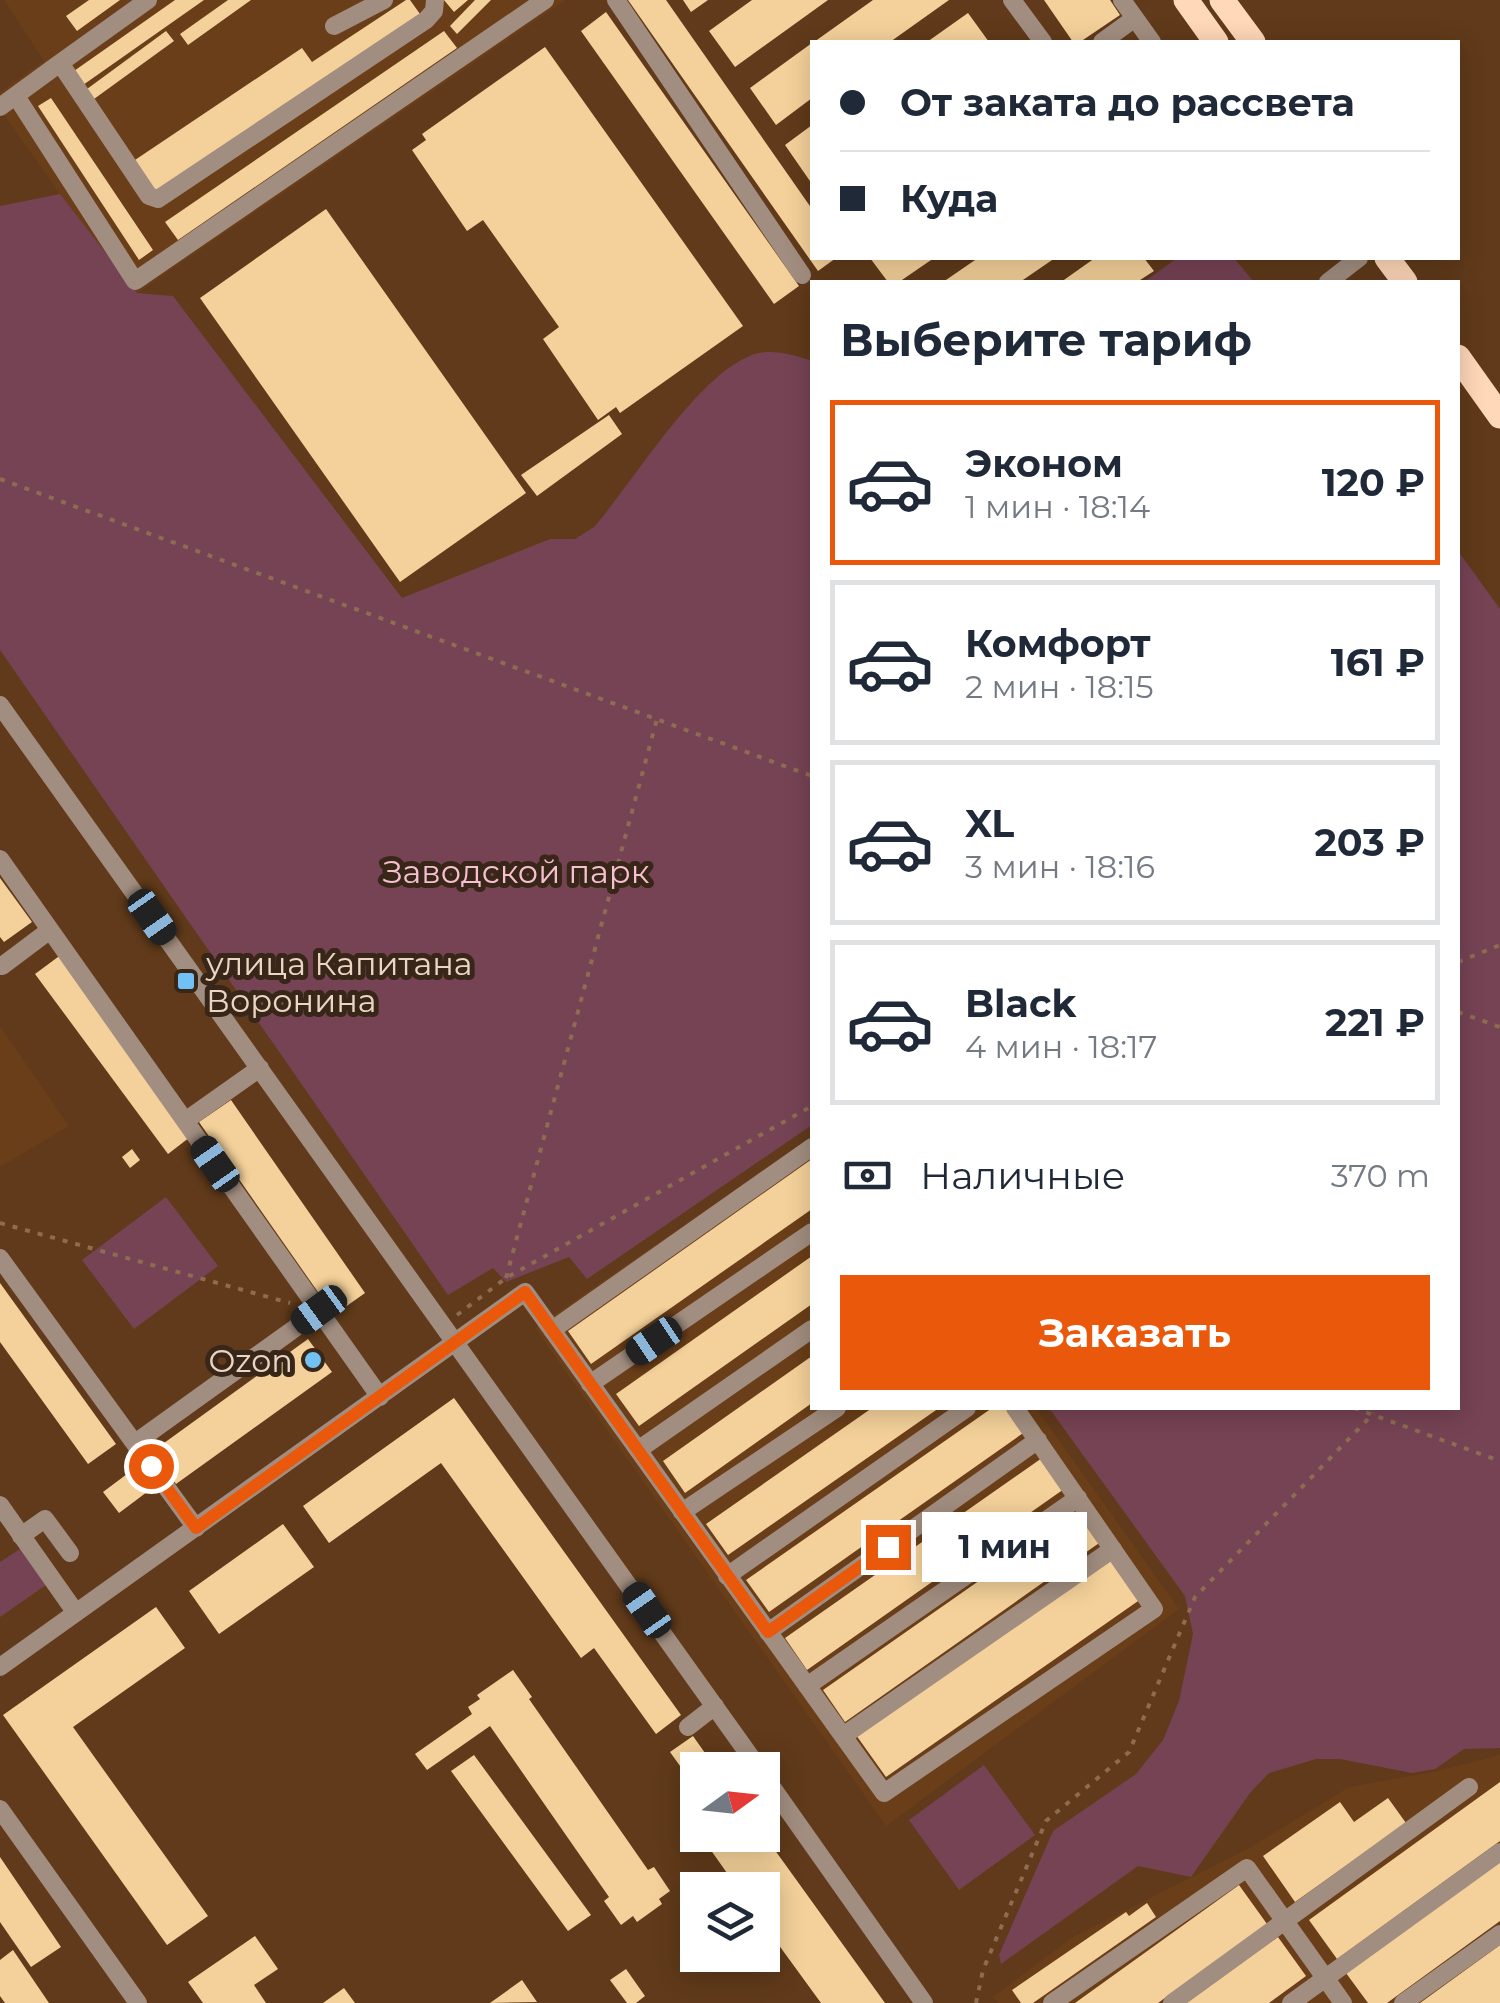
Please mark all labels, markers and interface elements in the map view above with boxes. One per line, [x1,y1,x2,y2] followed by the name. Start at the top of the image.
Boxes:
[900,79,1355,126] text: От заката до рассвета
[900,175,998,222] text: Куда
[840,312,1252,367] text: Выберите тариф
[845,438,935,528] icon: car
[965,440,1123,487] text: Эконом
[1322,459,1425,506] text: 120 ₽
[965,487,1150,526] text: 1 мин · 18:14
[845,618,935,708] icon: car
[965,620,1151,667] text: Комфорт
[1331,639,1425,686] text: 161 ₽
[965,667,1154,706] text: 2 мин · 18:15
[845,798,935,888] icon: car
[965,800,1014,847] text: XL
[1314,819,1425,866] text: 203 ₽
[965,847,1155,886] text: 3 мин · 18:16
[383,852,650,891] park label: Заводской парк
[123,884,181,950] car
[205,944,473,1020] place label: улица Капитана Воронина
[175,970,197,992] marker: улица Капитана Воронина
[845,978,935,1068] icon: car
[965,980,1076,1027] text: Black
[1325,999,1425,1046] text: 221 ₽
[965,1027,1157,1066] text: 4 мин · 18:17
[186,1131,244,1197] car
[840,1148,895,1203] icon: cash
[920,1152,1125,1199] text: Наличные
[1331,1156,1430,1195] text: 370 m
[840,1275,1430,1390] button: Заказать
[286,1280,352,1340] car
[621,1312,687,1370] car
[208,1341,293,1380] place label: Ozon
[302,1349,324,1371] marker: Ozon
[129,1444,174,1489] route start
[923,1512,1088,1582] callout: 1 мин
[866,1525,911,1570] route end
[958,1527,1051,1566] text: 1 мин
[618,1577,676,1643] car
[680,1752,780,1852] north arrow
[680,1752,780,1972] map controls
[680,1872,780,1972] button: layers

